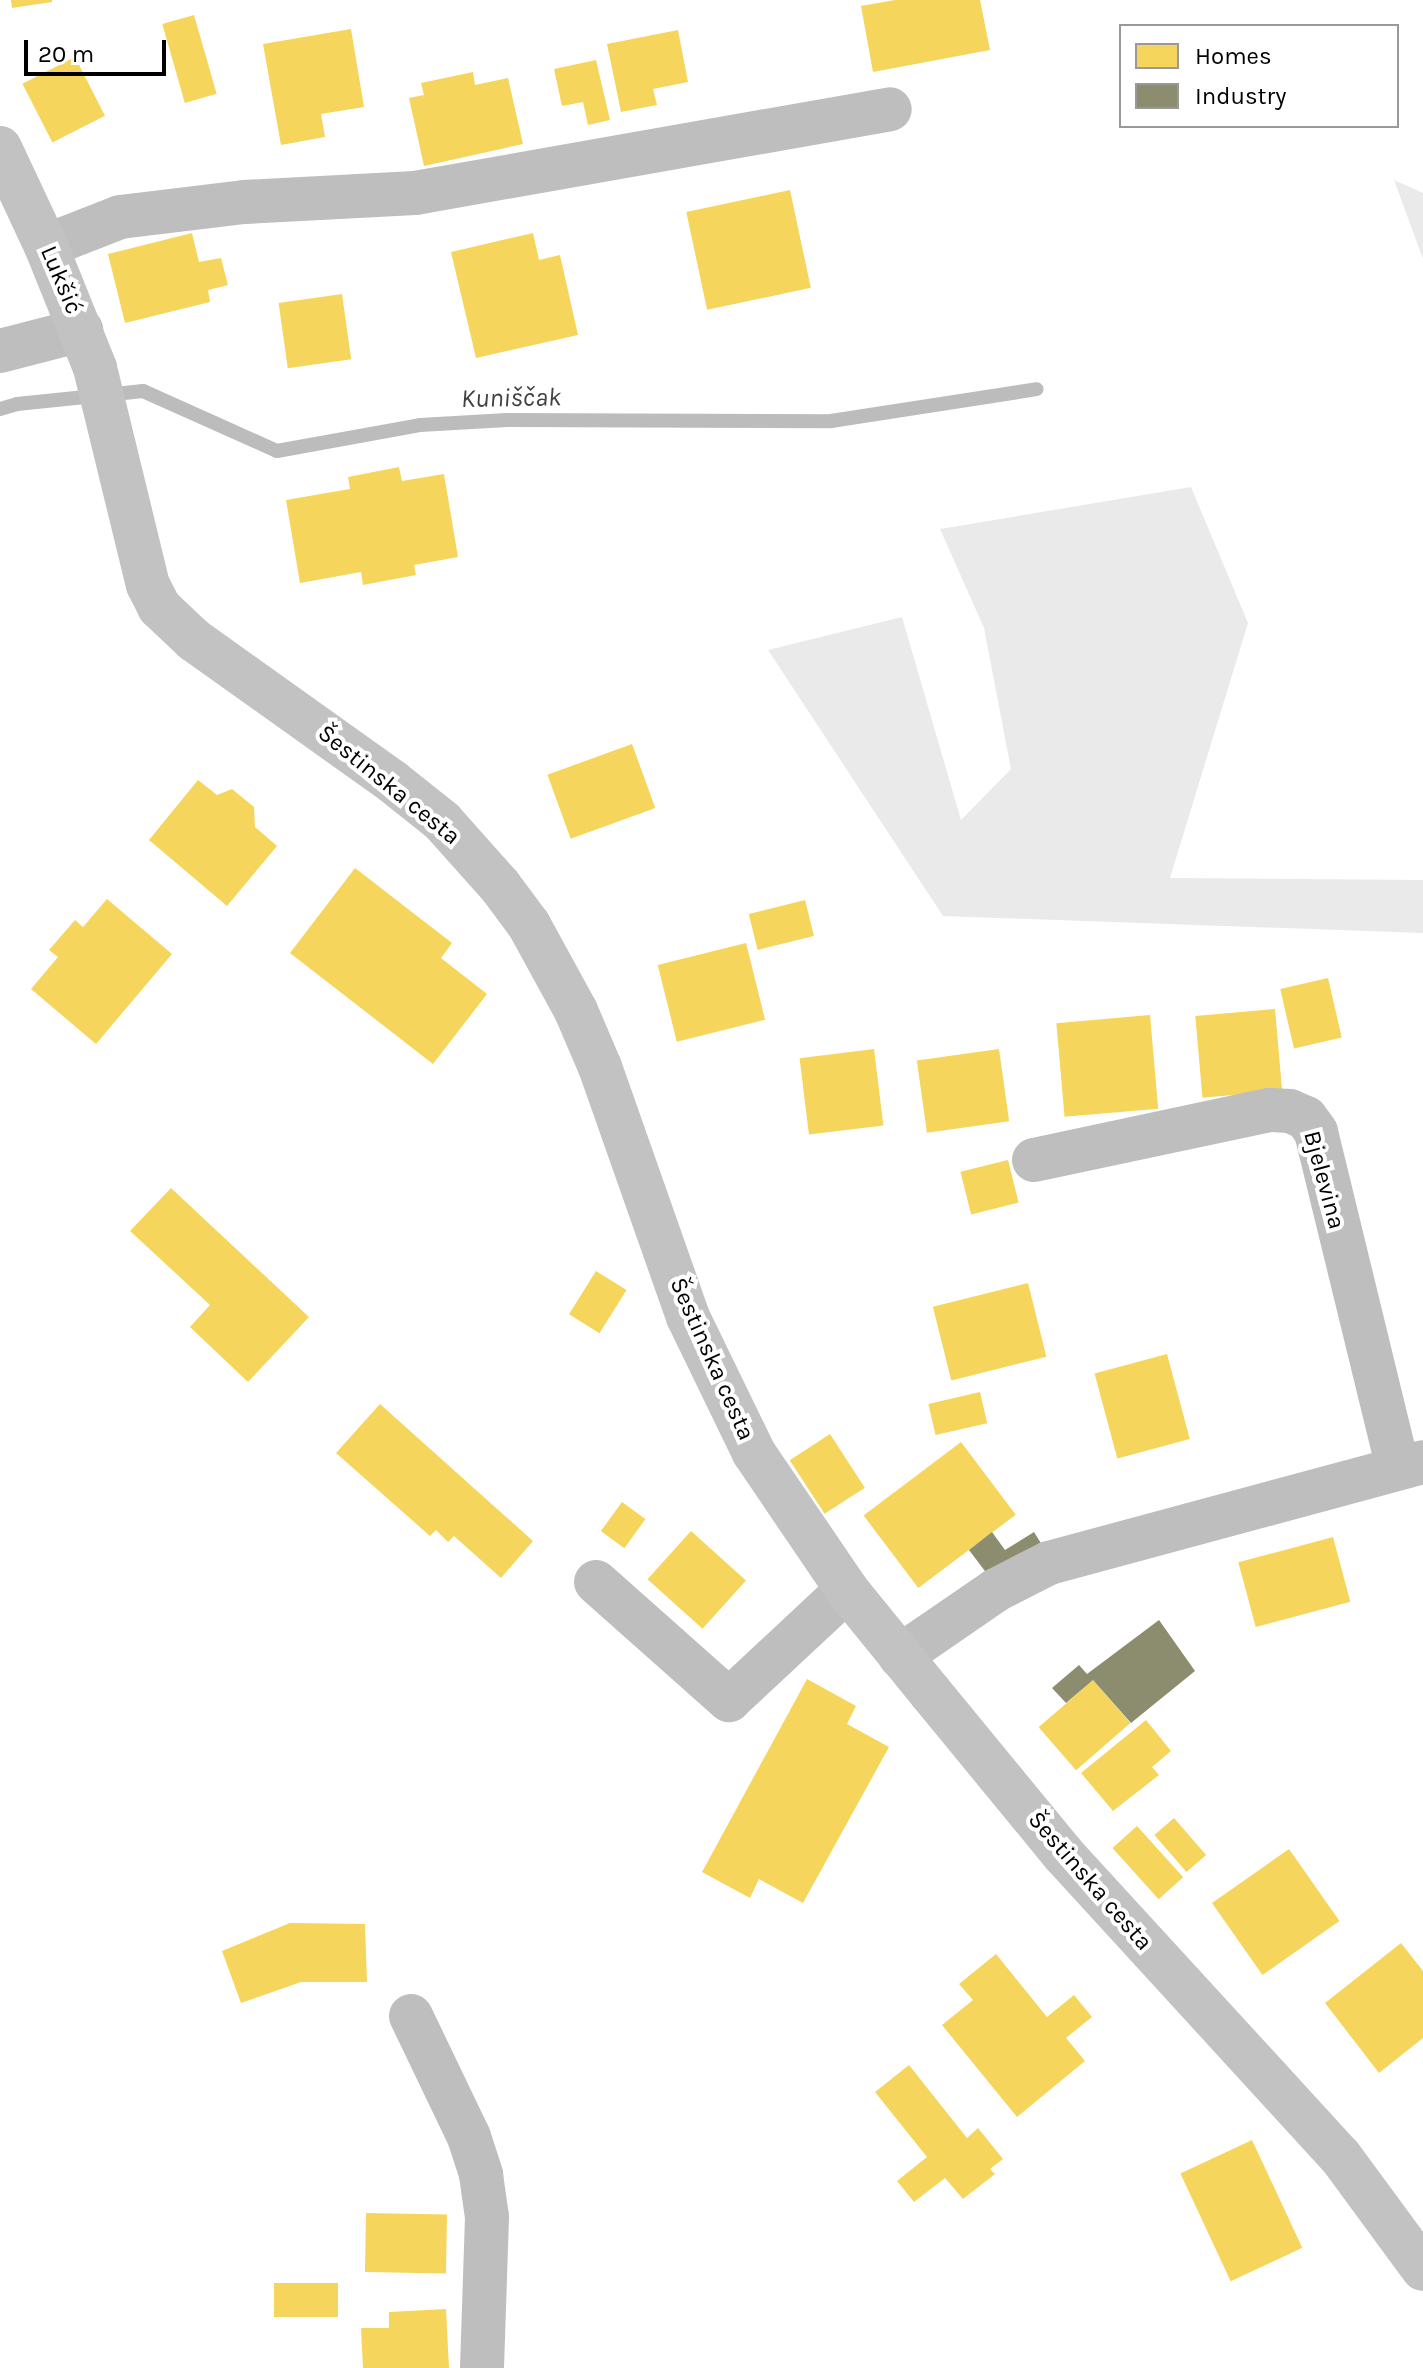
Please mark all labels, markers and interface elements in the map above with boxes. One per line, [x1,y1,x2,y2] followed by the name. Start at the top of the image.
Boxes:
[28,24,170,74] scale bar
[1119,24,1399,128] legend
[38,40,94,68] text: 20 m
[1195,42,1272,70] text: Homes
[1195,82,1286,110] text: Industry
[34,242,88,318] street label: Lukšić
[461,382,561,414] water label: Kuniščak
[312,719,466,851] street label: Šestinska cesta
[1297,1128,1351,1232] street label: Bjelevina
[663,1273,761,1445] street label: Šestinska cesta
[1022,1806,1158,1956] street label: Šestinska cesta

